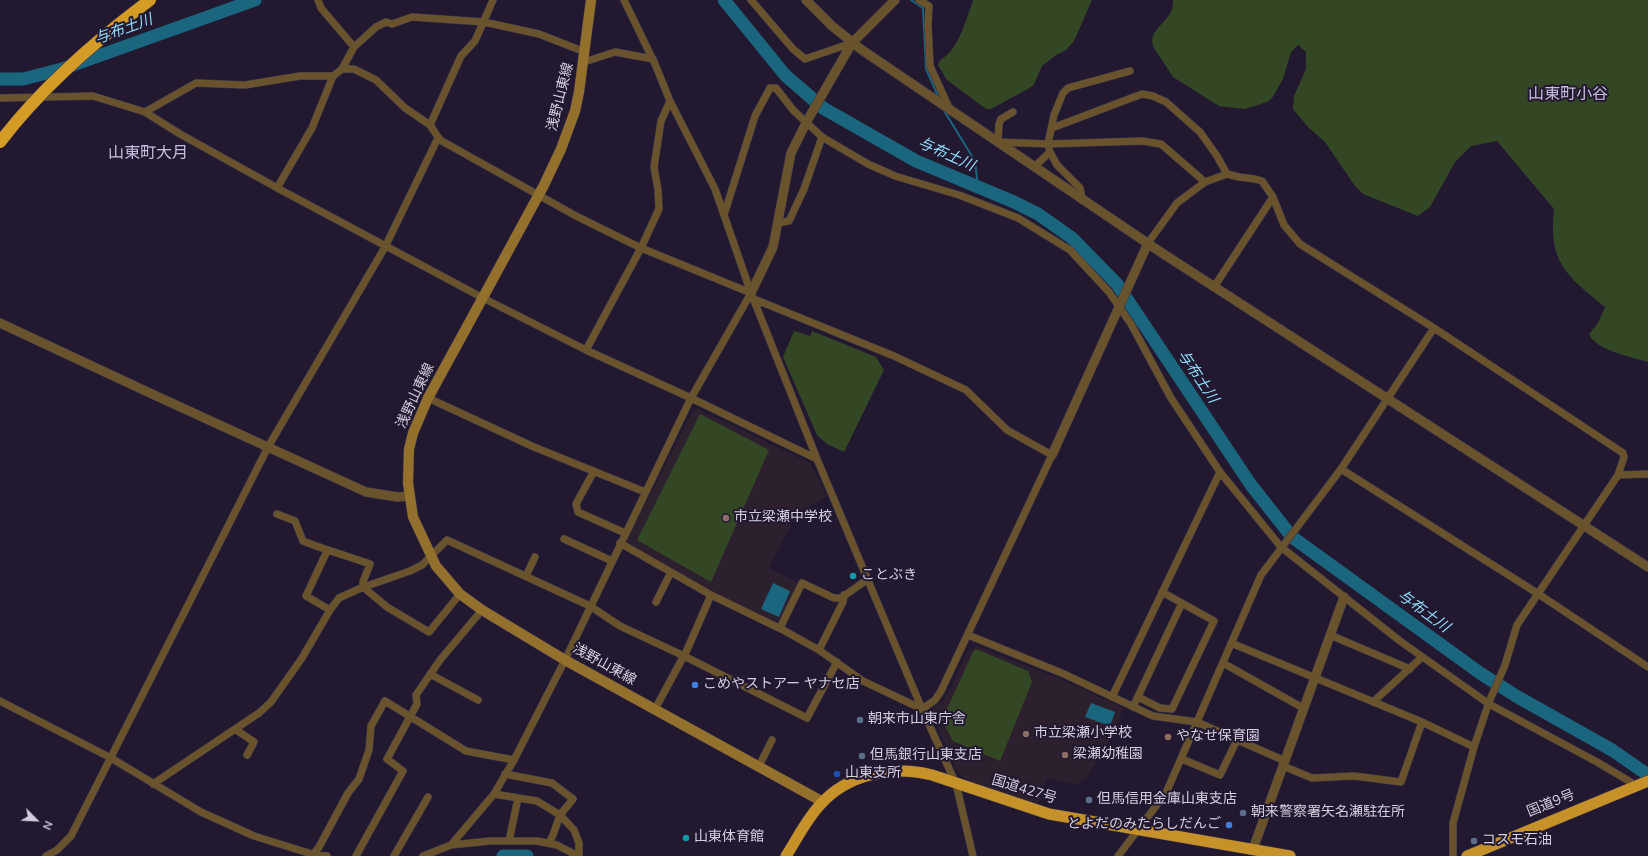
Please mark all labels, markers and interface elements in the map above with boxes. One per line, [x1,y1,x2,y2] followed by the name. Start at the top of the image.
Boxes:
[93,11,155,49] water label: 与布土川
[544,61,578,133] street label: 浅野山東線
[1528,85,1608,105] district label: 山東町小谷
[915,135,977,175] water label: 与布土川
[108,144,188,164] district label: 山東町大月
[1173,347,1221,407] water label: 与布土川
[394,361,438,431] street label: 浅野山東線
[734,510,832,526] place label: 市立梁瀬中学校
[721,513,731,523] marker: 市立梁瀬中学校
[861,568,917,584] place label: ことぶき
[848,571,858,581] marker: ことぶき
[1393,587,1453,637] water label: 与布土川
[569,641,639,689] street label: 浅野山東線
[703,677,860,693] place label: こめやストアー ヤナセ店
[690,680,700,690] marker: こめやストアー ヤナセ店
[868,712,966,728] place label: 朝来市山東庁舎
[855,715,865,725] marker: 朝来市山東庁舎
[1034,726,1132,742] place label: 市立梁瀬小学校
[1021,729,1031,739] marker: 市立梁瀬小学校
[1176,729,1260,745] place label: やなせ保育園
[1163,732,1173,742] marker: やなせ保育園
[1073,747,1143,763] place label: 梁瀬幼稚園
[870,748,982,764] place label: 但馬銀行山東支店
[1060,750,1070,760] marker: 梁瀬幼稚園
[857,751,867,761] marker: 但馬銀行山東支店
[845,766,901,782] place label: 山東支所
[832,769,842,779] marker: 山東支所
[989,772,1059,808] street label: 国道427号
[1524,787,1578,821] street label: 国道9号
[1097,792,1237,808] place label: 但馬信用金庫山東支店
[1084,795,1094,805] marker: 但馬信用金庫山東支店
[16,800,56,840] north arrow
[1251,805,1405,821] place label: 朝来警察署矢名瀬駐在所
[1238,808,1248,818] marker: 朝来警察署矢名瀬駐在所
[1067,817,1221,833] place label: とよだのみたらしだんご
[39,818,56,832] text: N
[1224,820,1234,830] marker: とよだのみたらしだんご
[694,830,764,846] place label: 山東体育館
[681,833,691,843] marker: 山東体育館
[1482,833,1552,849] place label: コスモ石油
[1469,836,1479,846] marker: コスモ石油

